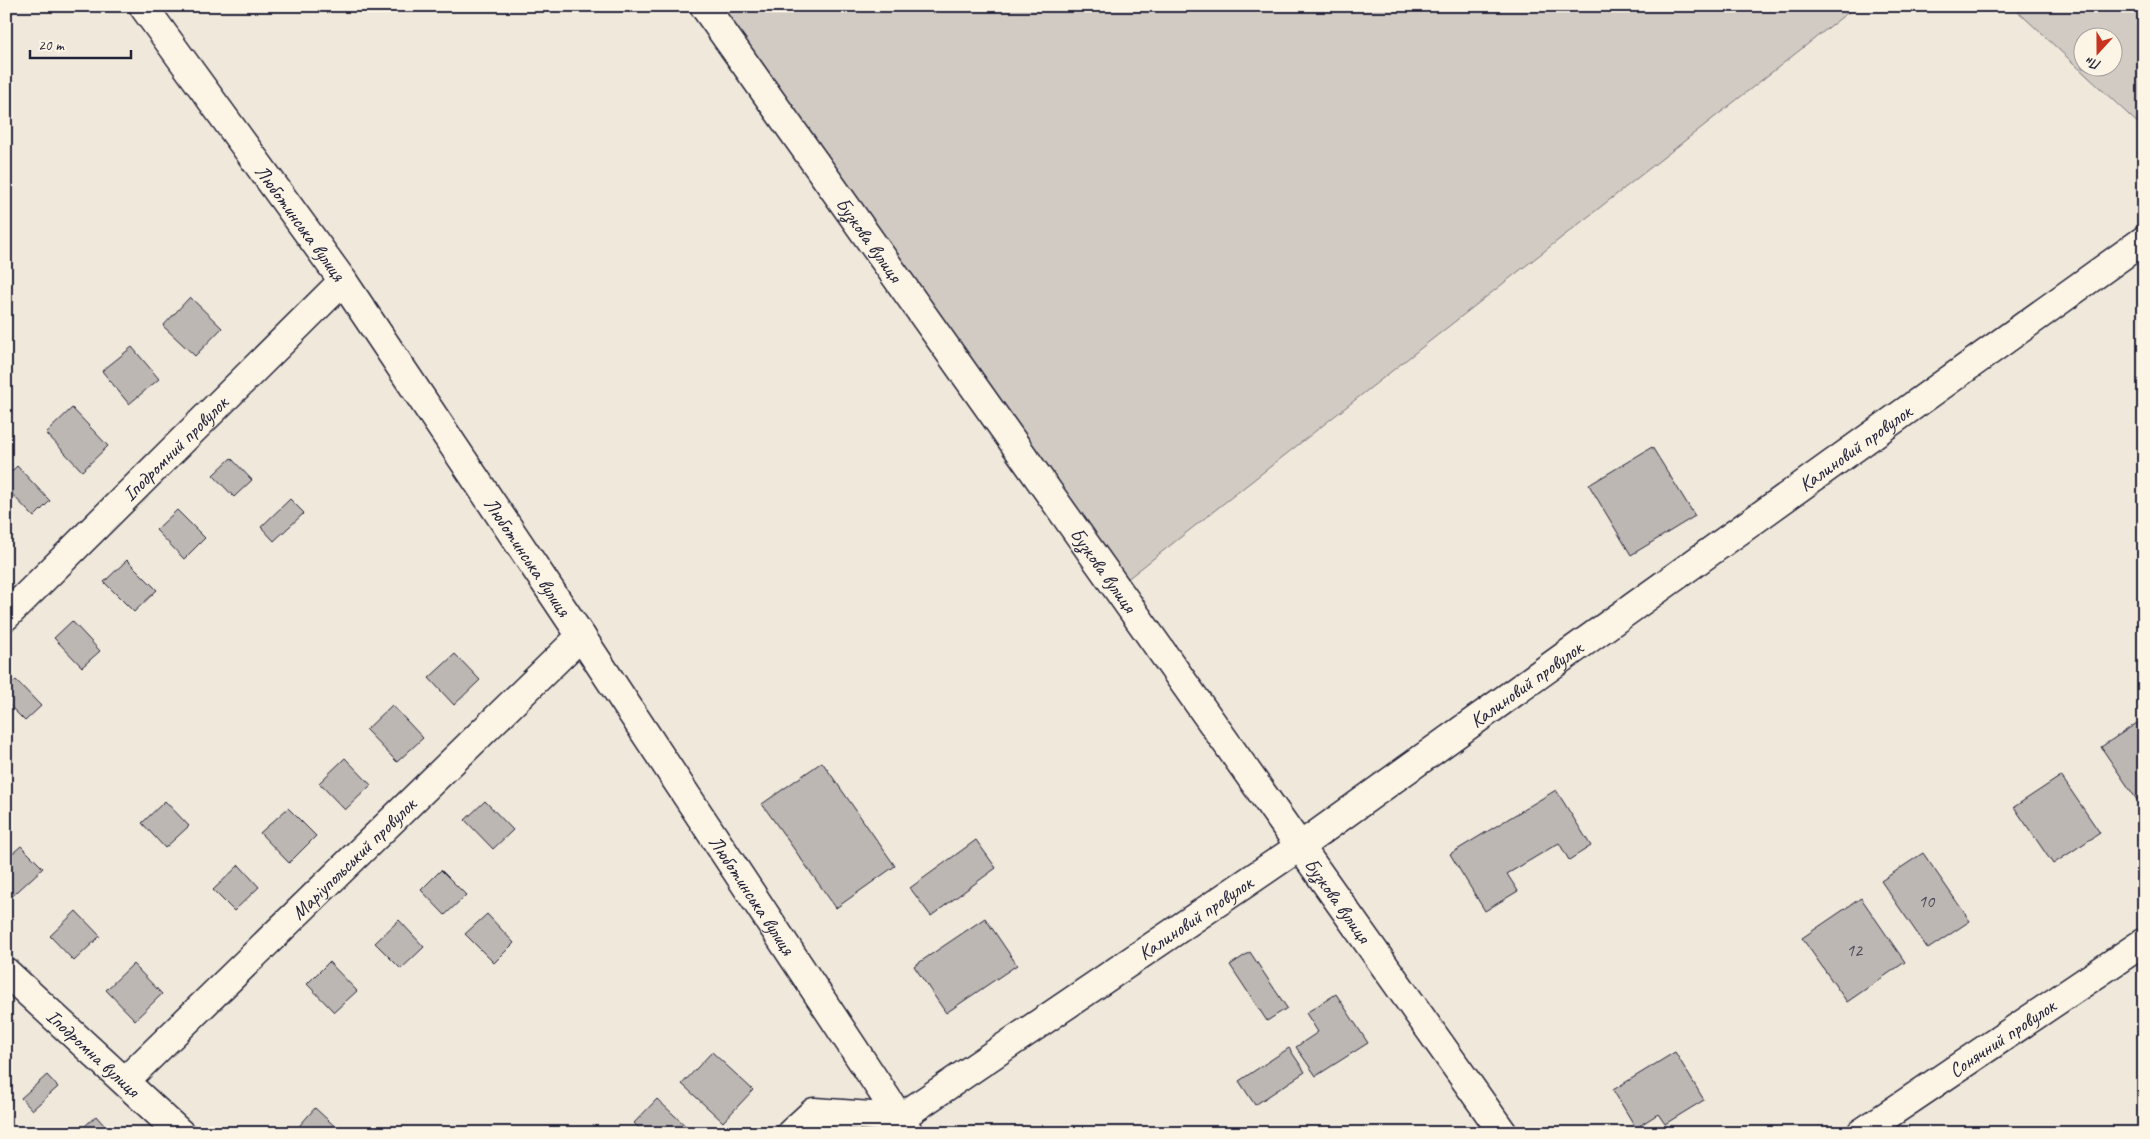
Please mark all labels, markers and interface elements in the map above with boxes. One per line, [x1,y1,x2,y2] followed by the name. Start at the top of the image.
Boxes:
[30,28,131,60] scale bar
[2072,28,2122,78] north arrow
[38,36,65,55] text: 20 m
[2083,53,2103,74] text: Пн
[249,160,351,287] street label: Люботинська вулиця
[830,192,909,289] street label: Бузкова вулиця
[117,389,234,506] street label: Іподромний провулок
[1794,398,1918,497] street label: Калиновий провулок
[479,493,577,622] street label: Люботинська вулиця
[1065,523,1143,619] street label: Бузкова вулиця
[1465,635,1589,733] street label: Калиновий провулок
[286,791,422,925] street label: Маріупольський провулок
[703,831,801,960] street label: Люботинська вулиця
[1299,853,1377,950] street label: Бузкова вулиця
[1133,869,1259,966] street label: Калиновий провулок
[1918,890,1936,912] house number: 10
[1846,939,1864,961] house number: 12
[1944,993,2062,1083] street label: Сонячний провулок
[41,1004,147,1104] street label: Іподромна вулиця

